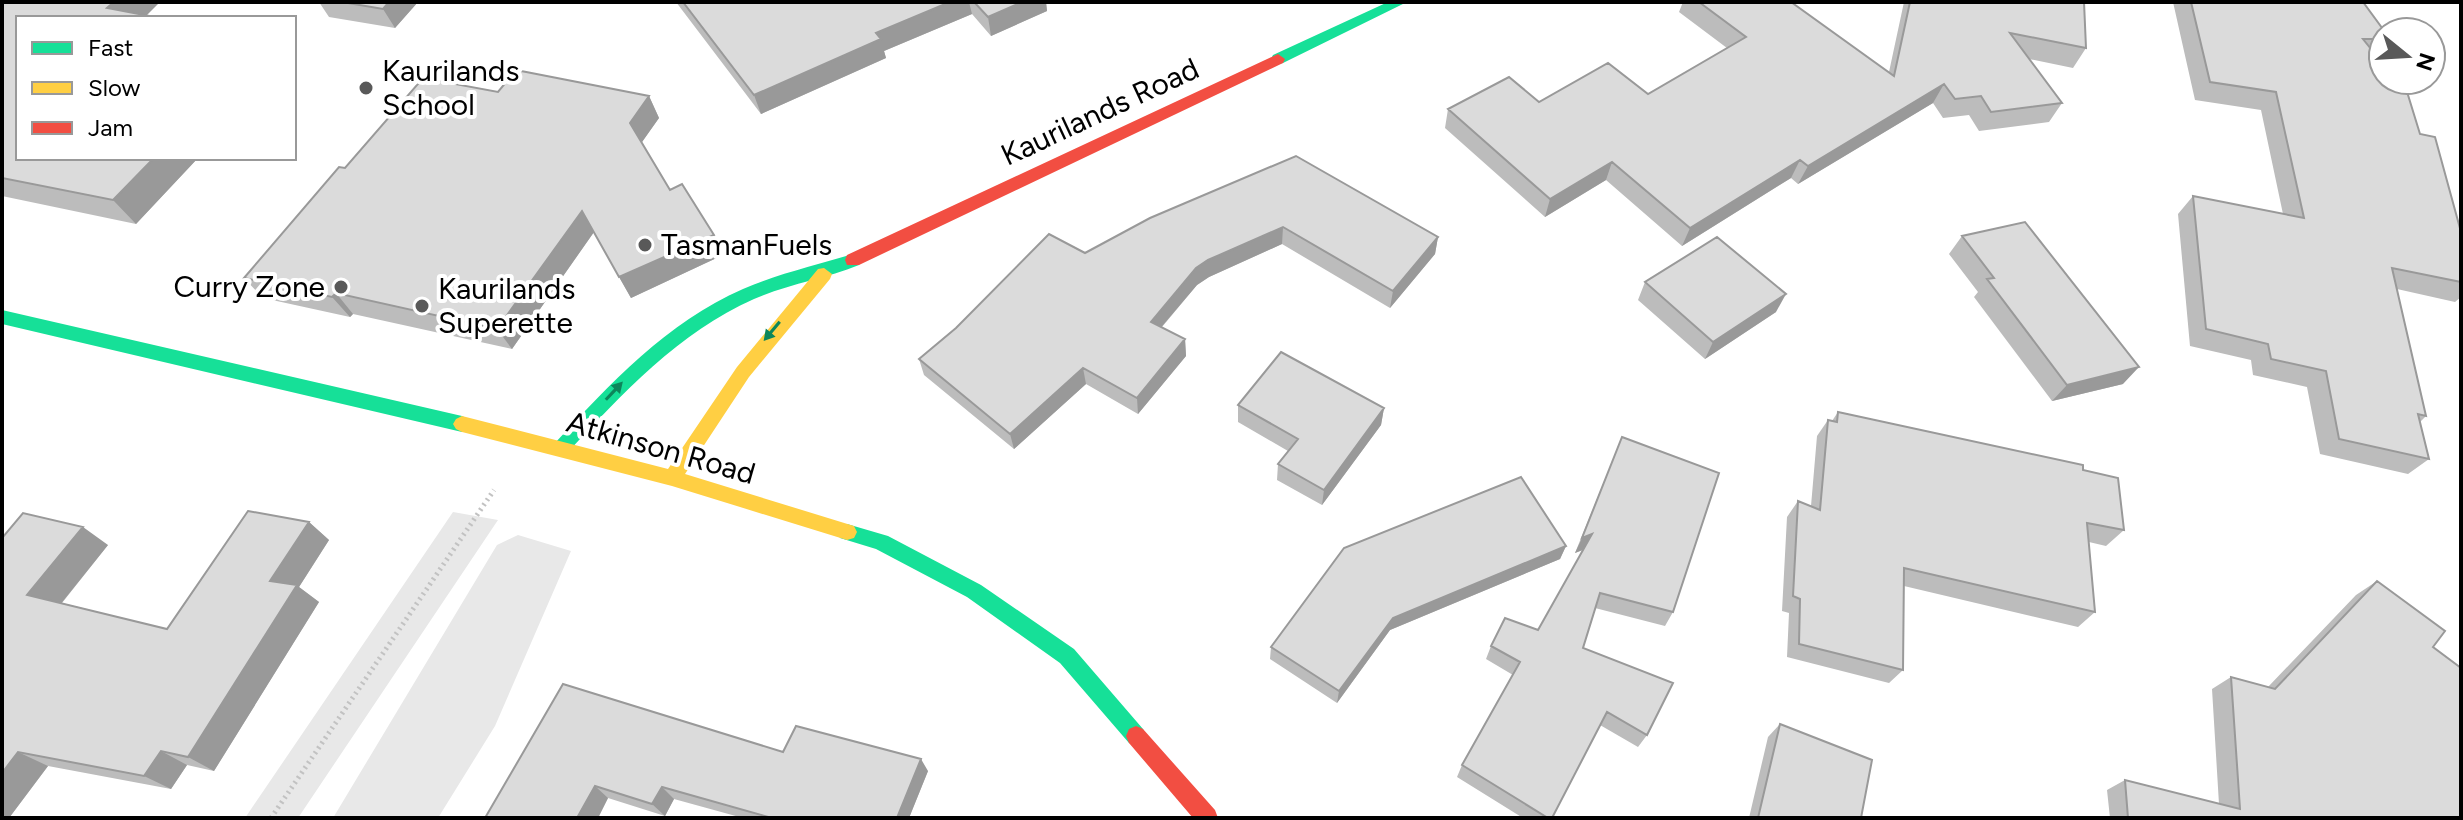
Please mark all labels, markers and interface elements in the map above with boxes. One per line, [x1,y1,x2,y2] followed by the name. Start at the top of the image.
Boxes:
[16,16,296,160] legend
[2367,16,2447,96] north arrow
[88,33,133,62] text: Fast
[995,50,1205,174] street label: Kaurilands Road
[2410,50,2441,74] text: N
[382,52,519,123] place label: Kaurilands School
[88,73,141,102] text: Slow
[357,79,375,97] marker: Kaurilands School
[88,113,133,142] text: Jam
[661,226,832,263] place label: TasmanFuels
[636,236,654,254] marker: TasmanFuels
[173,268,325,305] place label: Curry Zone
[438,270,575,341] place label: Kaurilands Superette
[332,278,350,296] marker: Curry Zone
[413,297,431,315] marker: Kaurilands Superette
[764,321,781,341] one-way arrow
[605,382,623,401] one-way arrow
[563,403,760,492] street label: Atkinson Road

